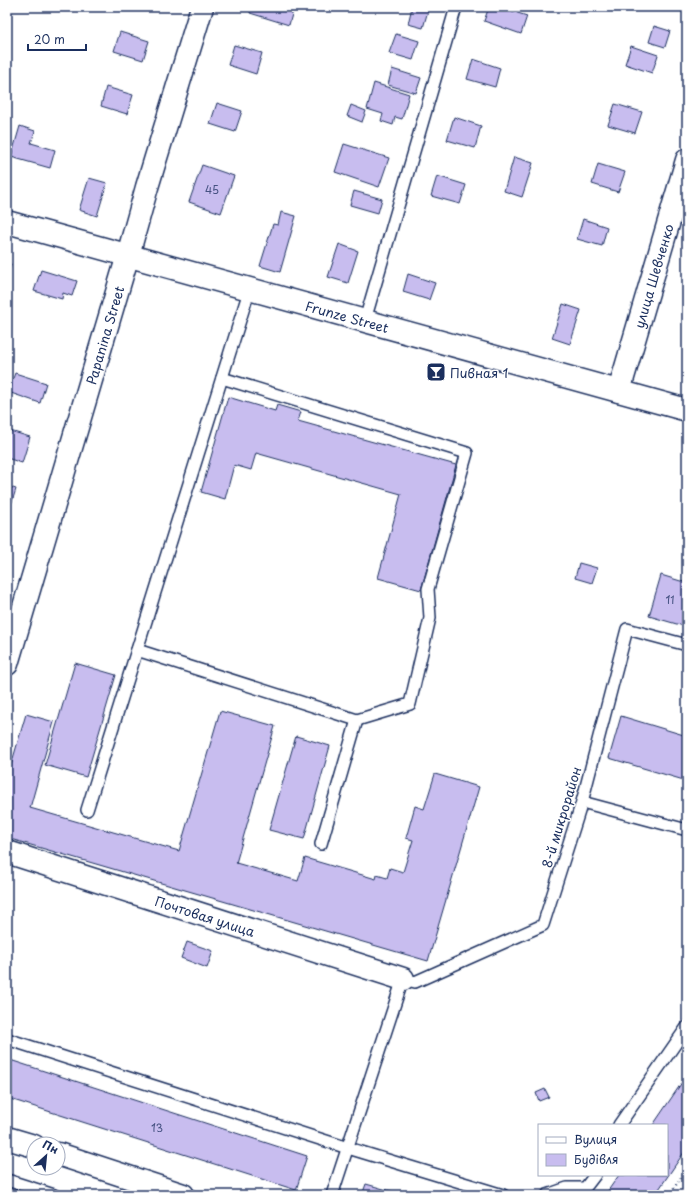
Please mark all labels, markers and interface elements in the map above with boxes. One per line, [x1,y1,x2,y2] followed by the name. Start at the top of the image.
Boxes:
[28,26,86,52] scale bar
[34,30,65,48] text: 20 m
[205,181,219,198] house number: 45
[629,221,677,330] street label: улица Шевченко
[81,284,128,387] street label: Papanina Street
[303,295,391,337] street label: Frunze Street
[425,361,447,383] bar icon: Пивная 1
[450,363,508,382] place label: Пивная 1
[665,591,675,608] house number: 11
[537,764,585,870] street label: 8-й микрорайон
[153,891,258,941] street label: Почтовая улица
[151,1119,163,1136] house number: 13
[538,1124,668,1176] legend
[574,1130,617,1148] text: Вулиця
[40,1135,62,1158] text: Пн
[26,1136,66,1176] north arrow
[574,1150,619,1168] text: Будівля

